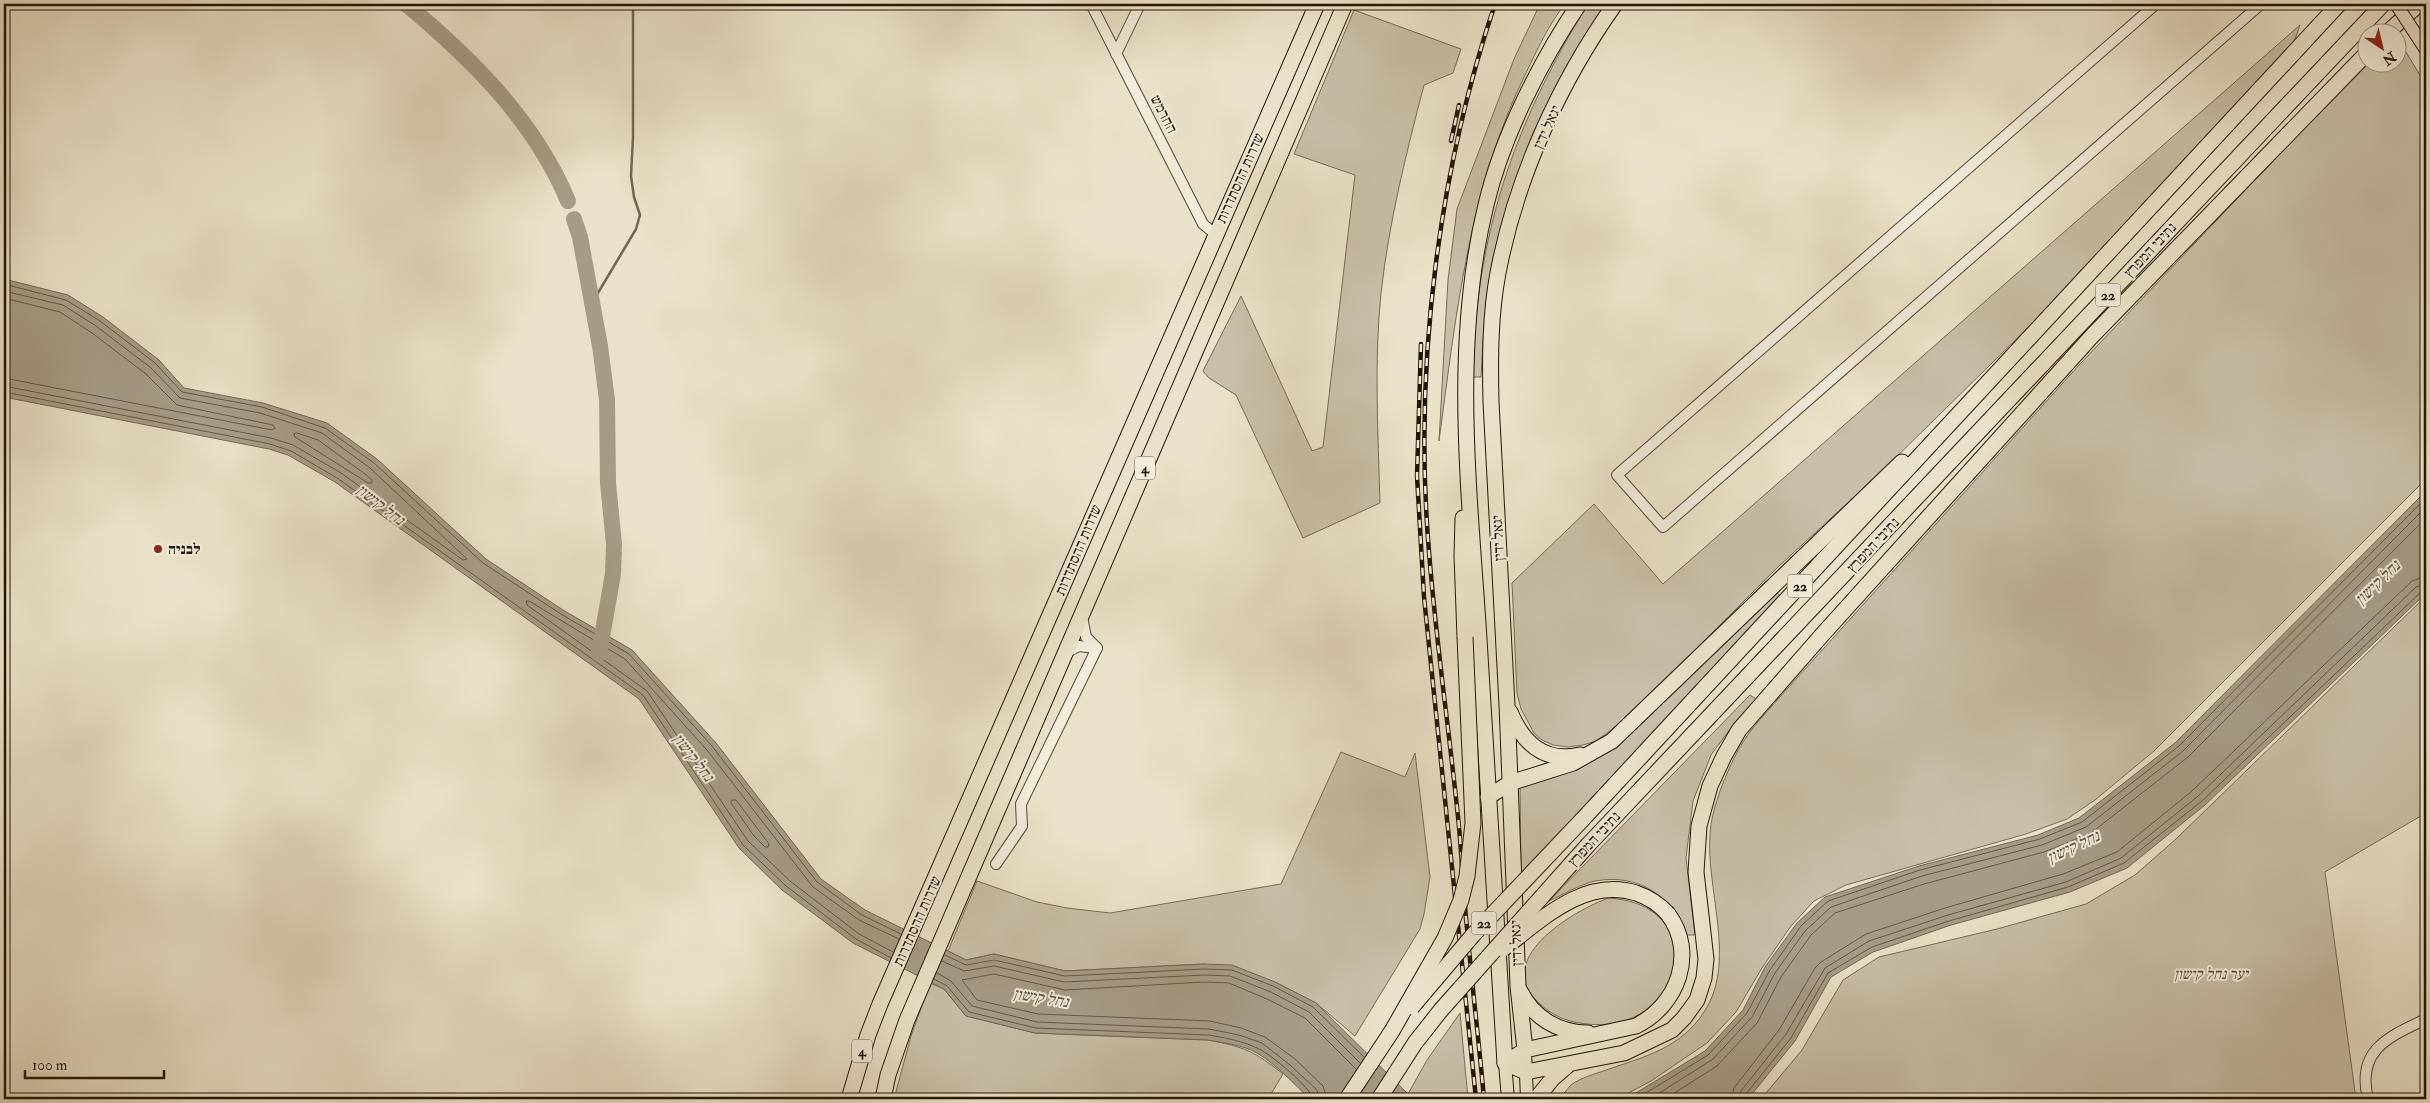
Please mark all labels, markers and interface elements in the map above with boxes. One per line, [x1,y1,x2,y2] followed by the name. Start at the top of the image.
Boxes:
[2358,22,2408,72] north arrow
[2379,47,2400,69] text: N
[1146,92,1181,137] street label: החרמש
[1529,102,1566,152] street label: יגאל ידין
[1212,130,1269,226] street label: שדרות ההסתדרות
[2120,219,2181,282] street label: נתיבי המפרץ
[2096,284,2120,306] road number: 22
[1135,456,1155,479] road number: 4
[352,480,410,531] water label: נחל קישון
[1051,502,1106,599] street label: שדרות ההסתדרות
[1843,514,1904,577] street label: נתיבי המפרץ
[1488,515,1509,561] street label: יגאל ידין
[168,540,201,559] place label: לבניה
[152,543,164,555] marker: לבניה
[2351,555,2406,609] water label: נחל קישון
[1788,574,1812,598] road number: 22
[668,730,719,787] water label: נחל קישון
[1564,808,1625,871] street label: נתיבי המפרץ
[2044,825,2104,868] water label: נחל קישון
[889,873,946,969] street label: שדרות ההסתדרות
[1472,911,1496,934] road number: 22
[1506,920,1527,966] street label: יגאל ידין
[2174,965,2250,984] park label: יער נחל קישון
[1012,984,1071,1012] water label: נחל קישון
[852,1040,872,1062] road number: 4
[25,1048,164,1080] scale bar
[32,1056,68,1075] text: 100 m

